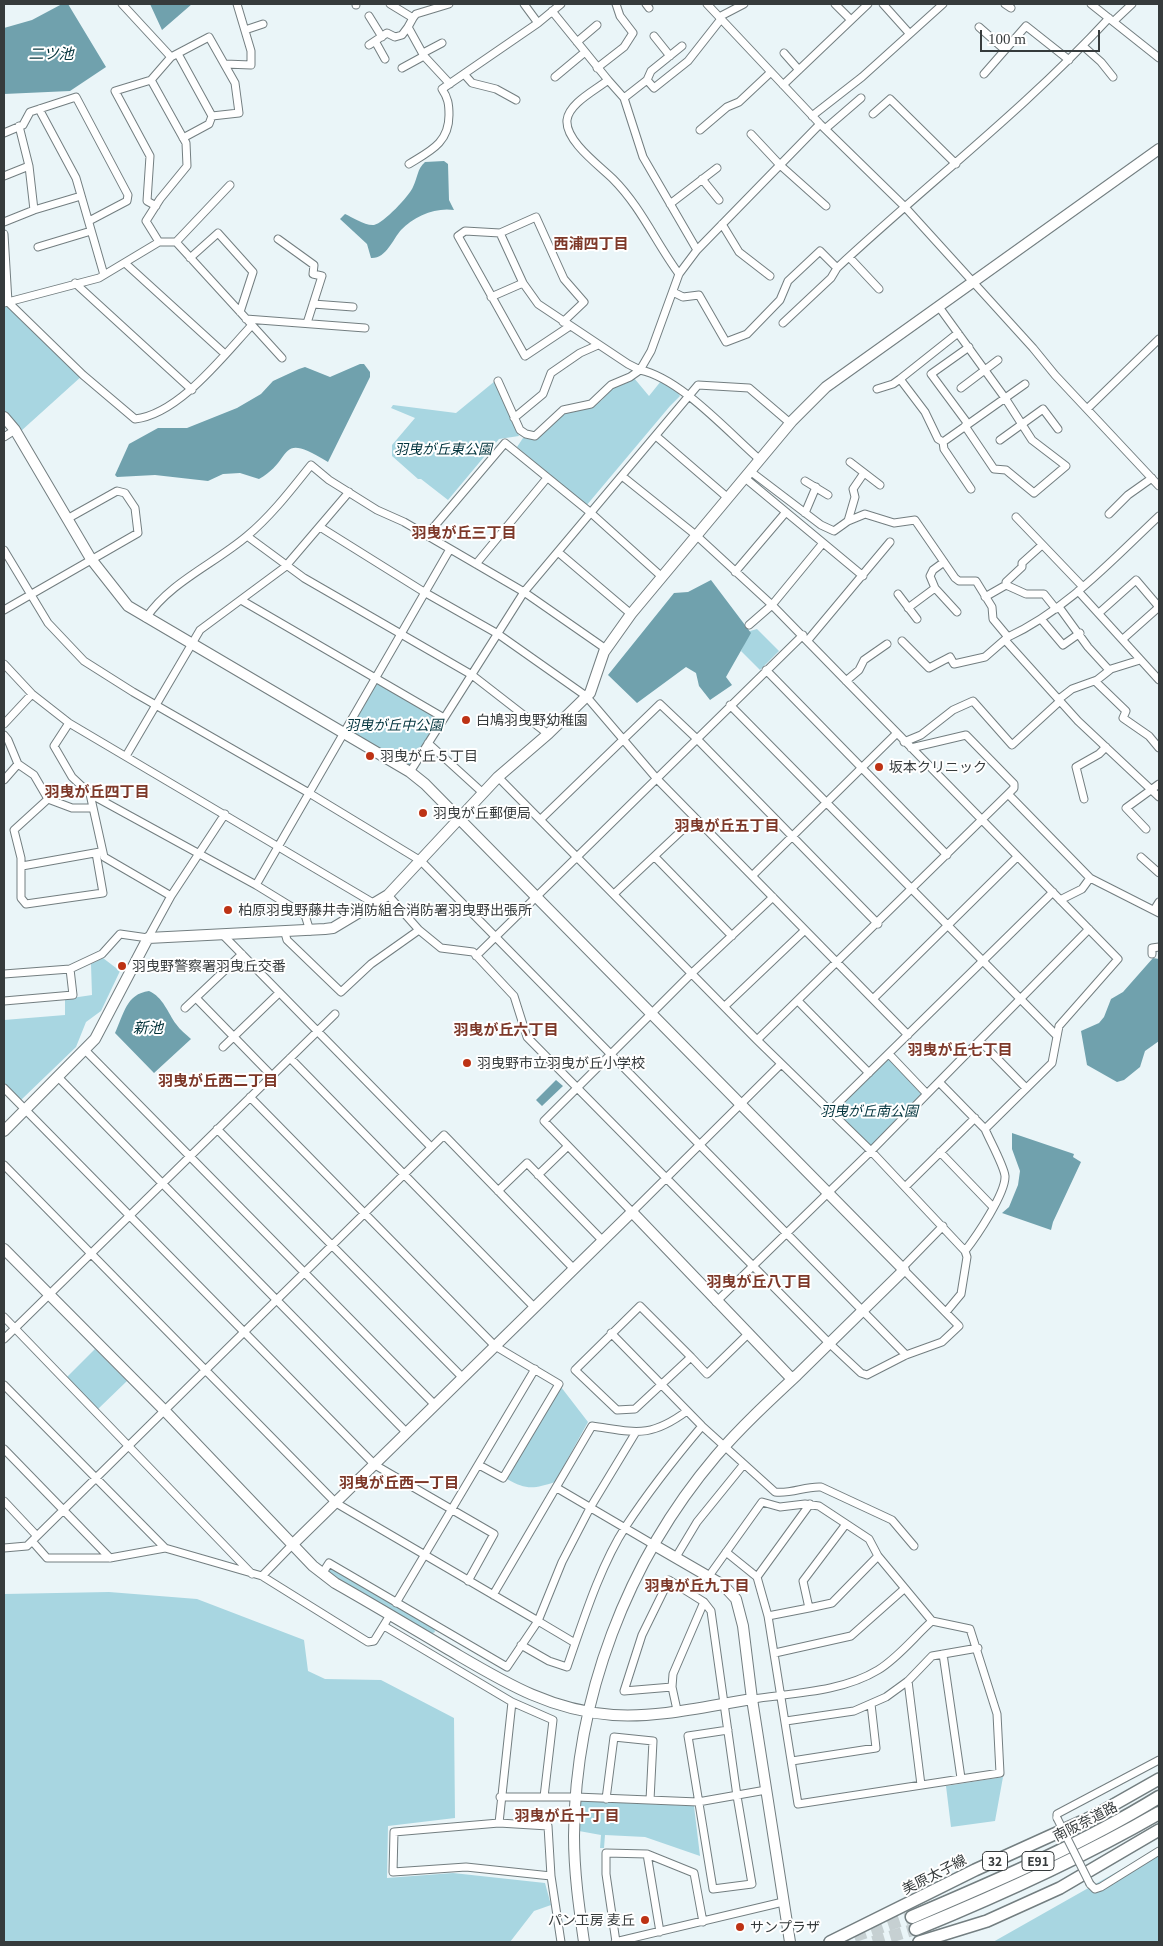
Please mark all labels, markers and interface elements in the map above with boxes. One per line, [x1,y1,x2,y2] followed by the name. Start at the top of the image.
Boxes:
[983,20,1103,52] scale bar
[988,31,1026,47] text: 100 m
[29,44,73,62] water label: 二ツ池
[554,234,628,252] district label: 西浦四丁目
[394,441,492,457] park label: 羽曳が丘東公園
[412,523,516,541] district label: 羽曳が丘三丁目
[476,712,588,728] place label: 白鳩羽曳野幼稚園
[460,714,472,726] marker: 白鳩羽曳野幼稚園
[345,717,443,733] park label: 羽曳が丘中公園
[380,748,478,764] place label: 羽曳が丘５丁目
[364,750,376,762] marker: 羽曳が丘５丁目
[889,759,987,775] place label: 坂本クリニック
[873,761,885,773] marker: 坂本クリニック
[45,782,149,800] district label: 羽曳が丘四丁目
[433,805,531,821] place label: 羽曳が丘郵便局
[417,807,429,819] marker: 羽曳が丘郵便局
[675,816,779,834] district label: 羽曳が丘五丁目
[238,902,532,918] place label: 柏原羽曳野藤井寺消防組合消防署羽曳野出張所
[222,904,234,916] marker: 柏原羽曳野藤井寺消防組合消防署羽曳野出張所
[132,958,286,974] place label: 羽曳野警察署羽曳丘交番
[116,960,128,972] marker: 羽曳野警察署羽曳丘交番
[133,1018,163,1036] water label: 新池
[454,1020,558,1038] district label: 羽曳が丘六丁目
[908,1040,1012,1058] district label: 羽曳が丘七丁目
[477,1055,645,1071] place label: 羽曳野市立羽曳が丘小学校
[461,1057,473,1069] marker: 羽曳野市立羽曳が丘小学校
[158,1071,278,1089] district label: 羽曳が丘西二丁目
[820,1103,918,1119] park label: 羽曳が丘南公園
[707,1272,811,1290] district label: 羽曳が丘八丁目
[339,1473,459,1491] district label: 羽曳が丘西一丁目
[645,1576,749,1594] district label: 羽曳が丘九丁目
[1050,1798,1120,1844] street label: 南阪奈道路
[515,1806,619,1824] district label: 羽曳が丘十丁目
[899,1851,969,1897] street label: 美原太子線
[982,1852,1008,1870] road number: 32
[1022,1852,1054,1870] road number: E91
[548,1912,635,1928] place label: パン工房 麦丘
[639,1914,651,1926] marker: パン工房 麦丘
[750,1919,820,1935] place label: サンプラザ
[734,1921,746,1933] marker: サンプラザ

